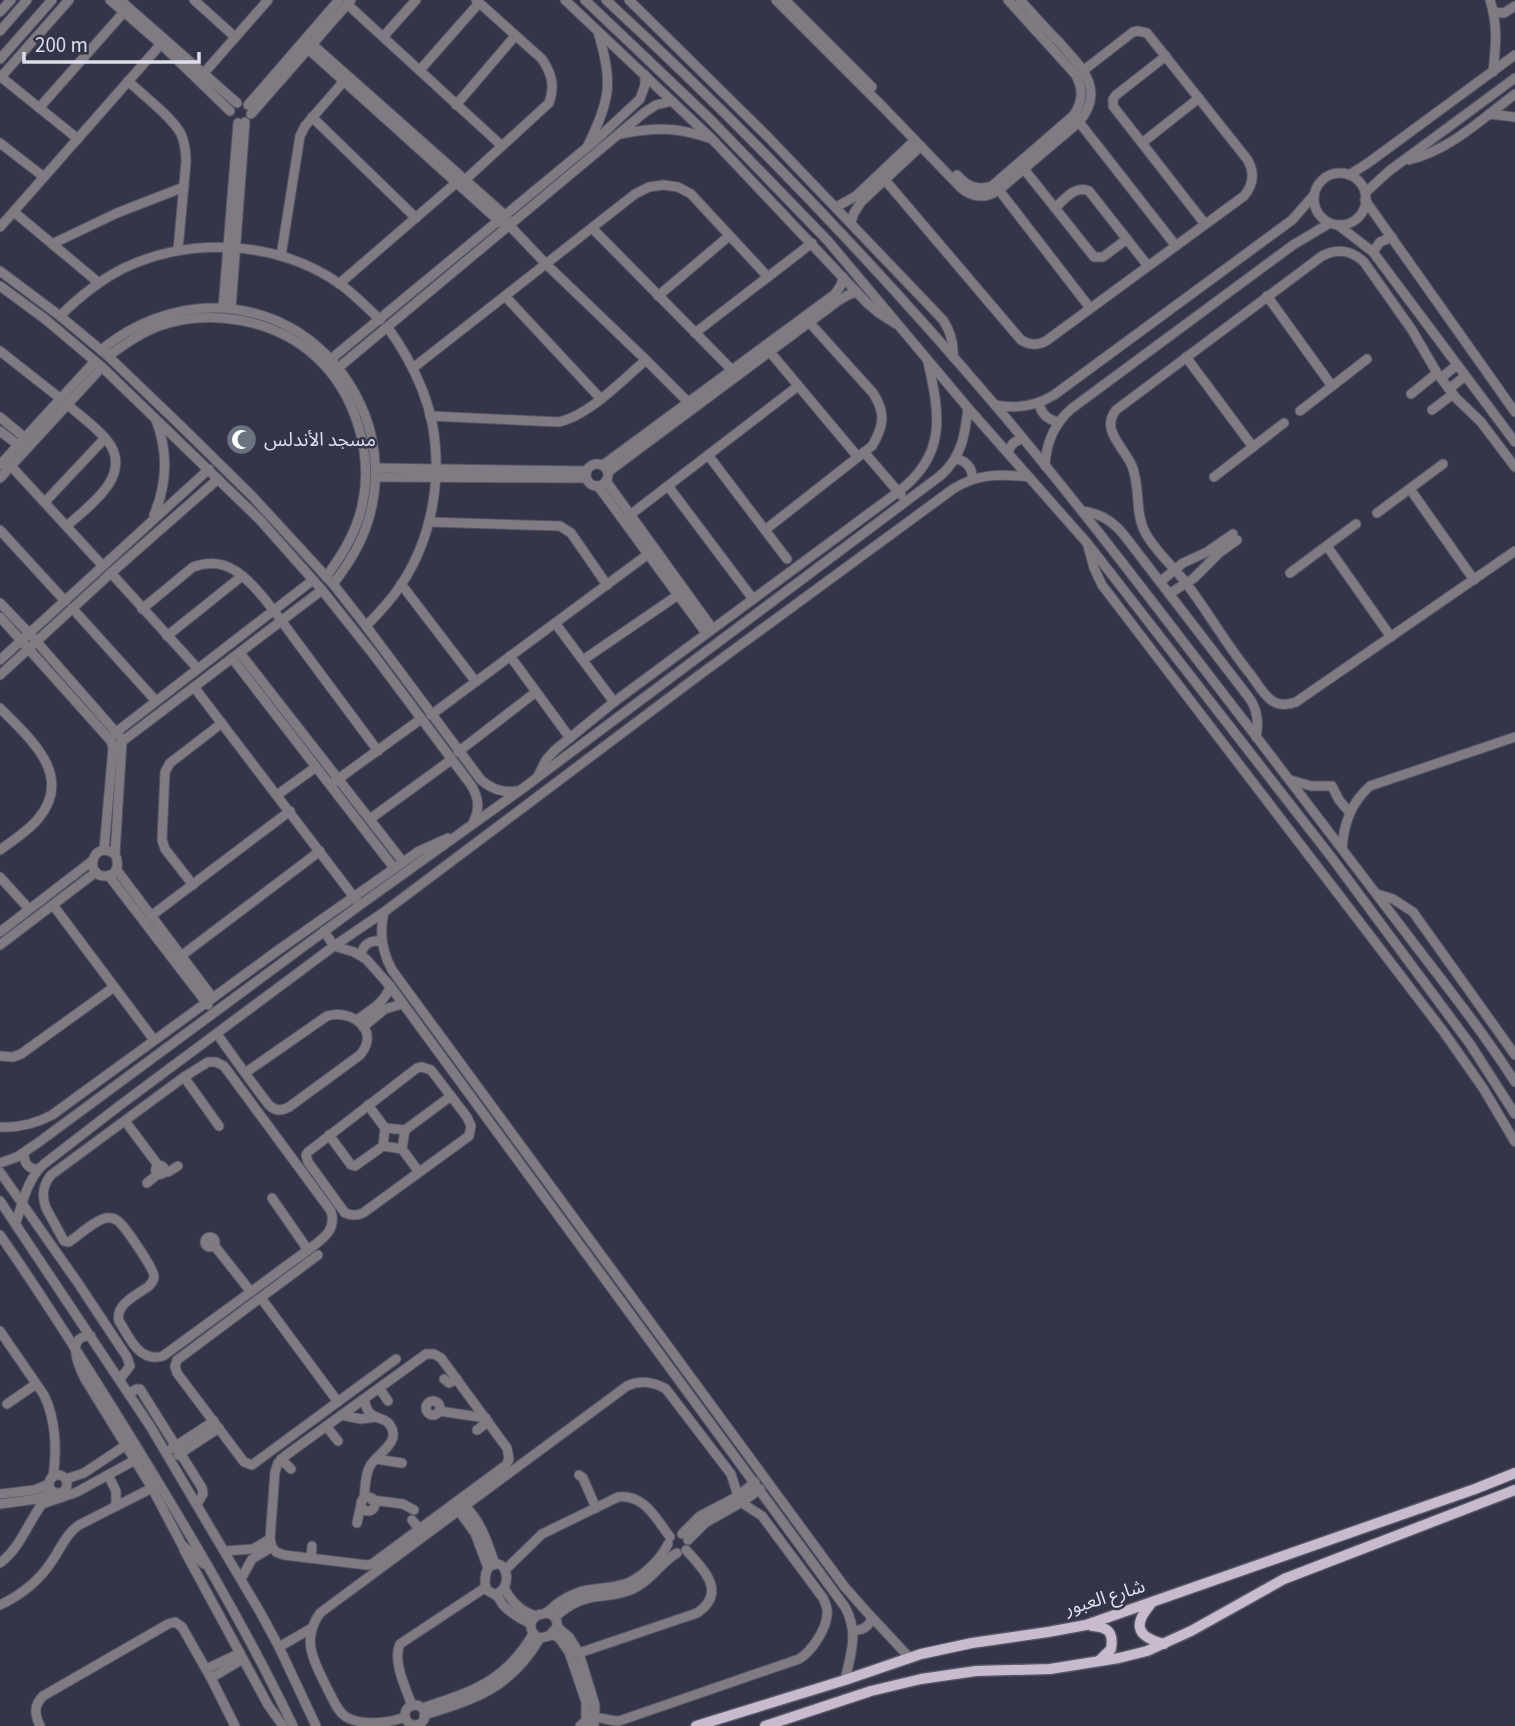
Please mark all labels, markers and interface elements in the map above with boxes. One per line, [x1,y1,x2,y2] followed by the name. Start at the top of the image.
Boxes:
[24,21,200,65] scale bar
[35,30,88,60] text: 200 m
[224,423,258,457] mosque icon: مسجد الأندلس
[264,427,376,454] place label: مسجد الأندلس
[1061,1573,1148,1623] street label: شارع العبور

